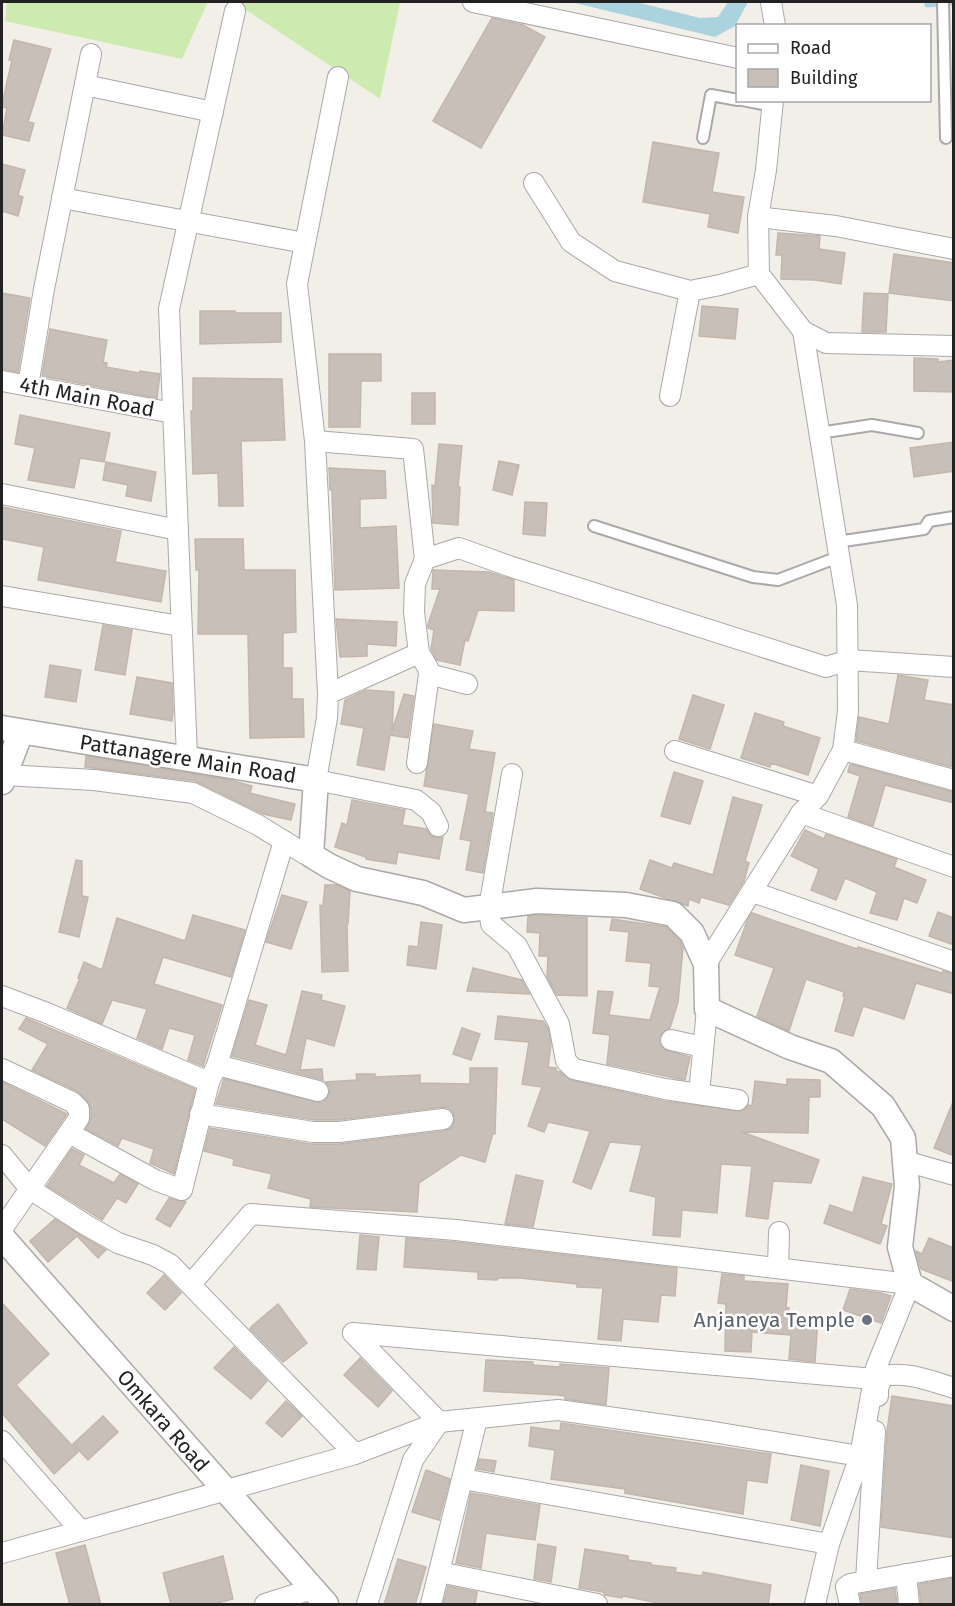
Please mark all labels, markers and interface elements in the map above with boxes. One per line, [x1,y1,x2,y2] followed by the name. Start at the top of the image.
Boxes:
[736,24,931,102] legend
[790,37,832,59] text: Road
[790,67,858,89] text: Building
[17,371,157,423] street label: 4th Main Road
[78,729,298,789] street label: Pattanagere Main Road
[694,1307,855,1333] place label: Anjaneya Temple
[860,1313,874,1327] marker: Anjaneya Temple
[111,1364,215,1478] street label: Omkara Road

